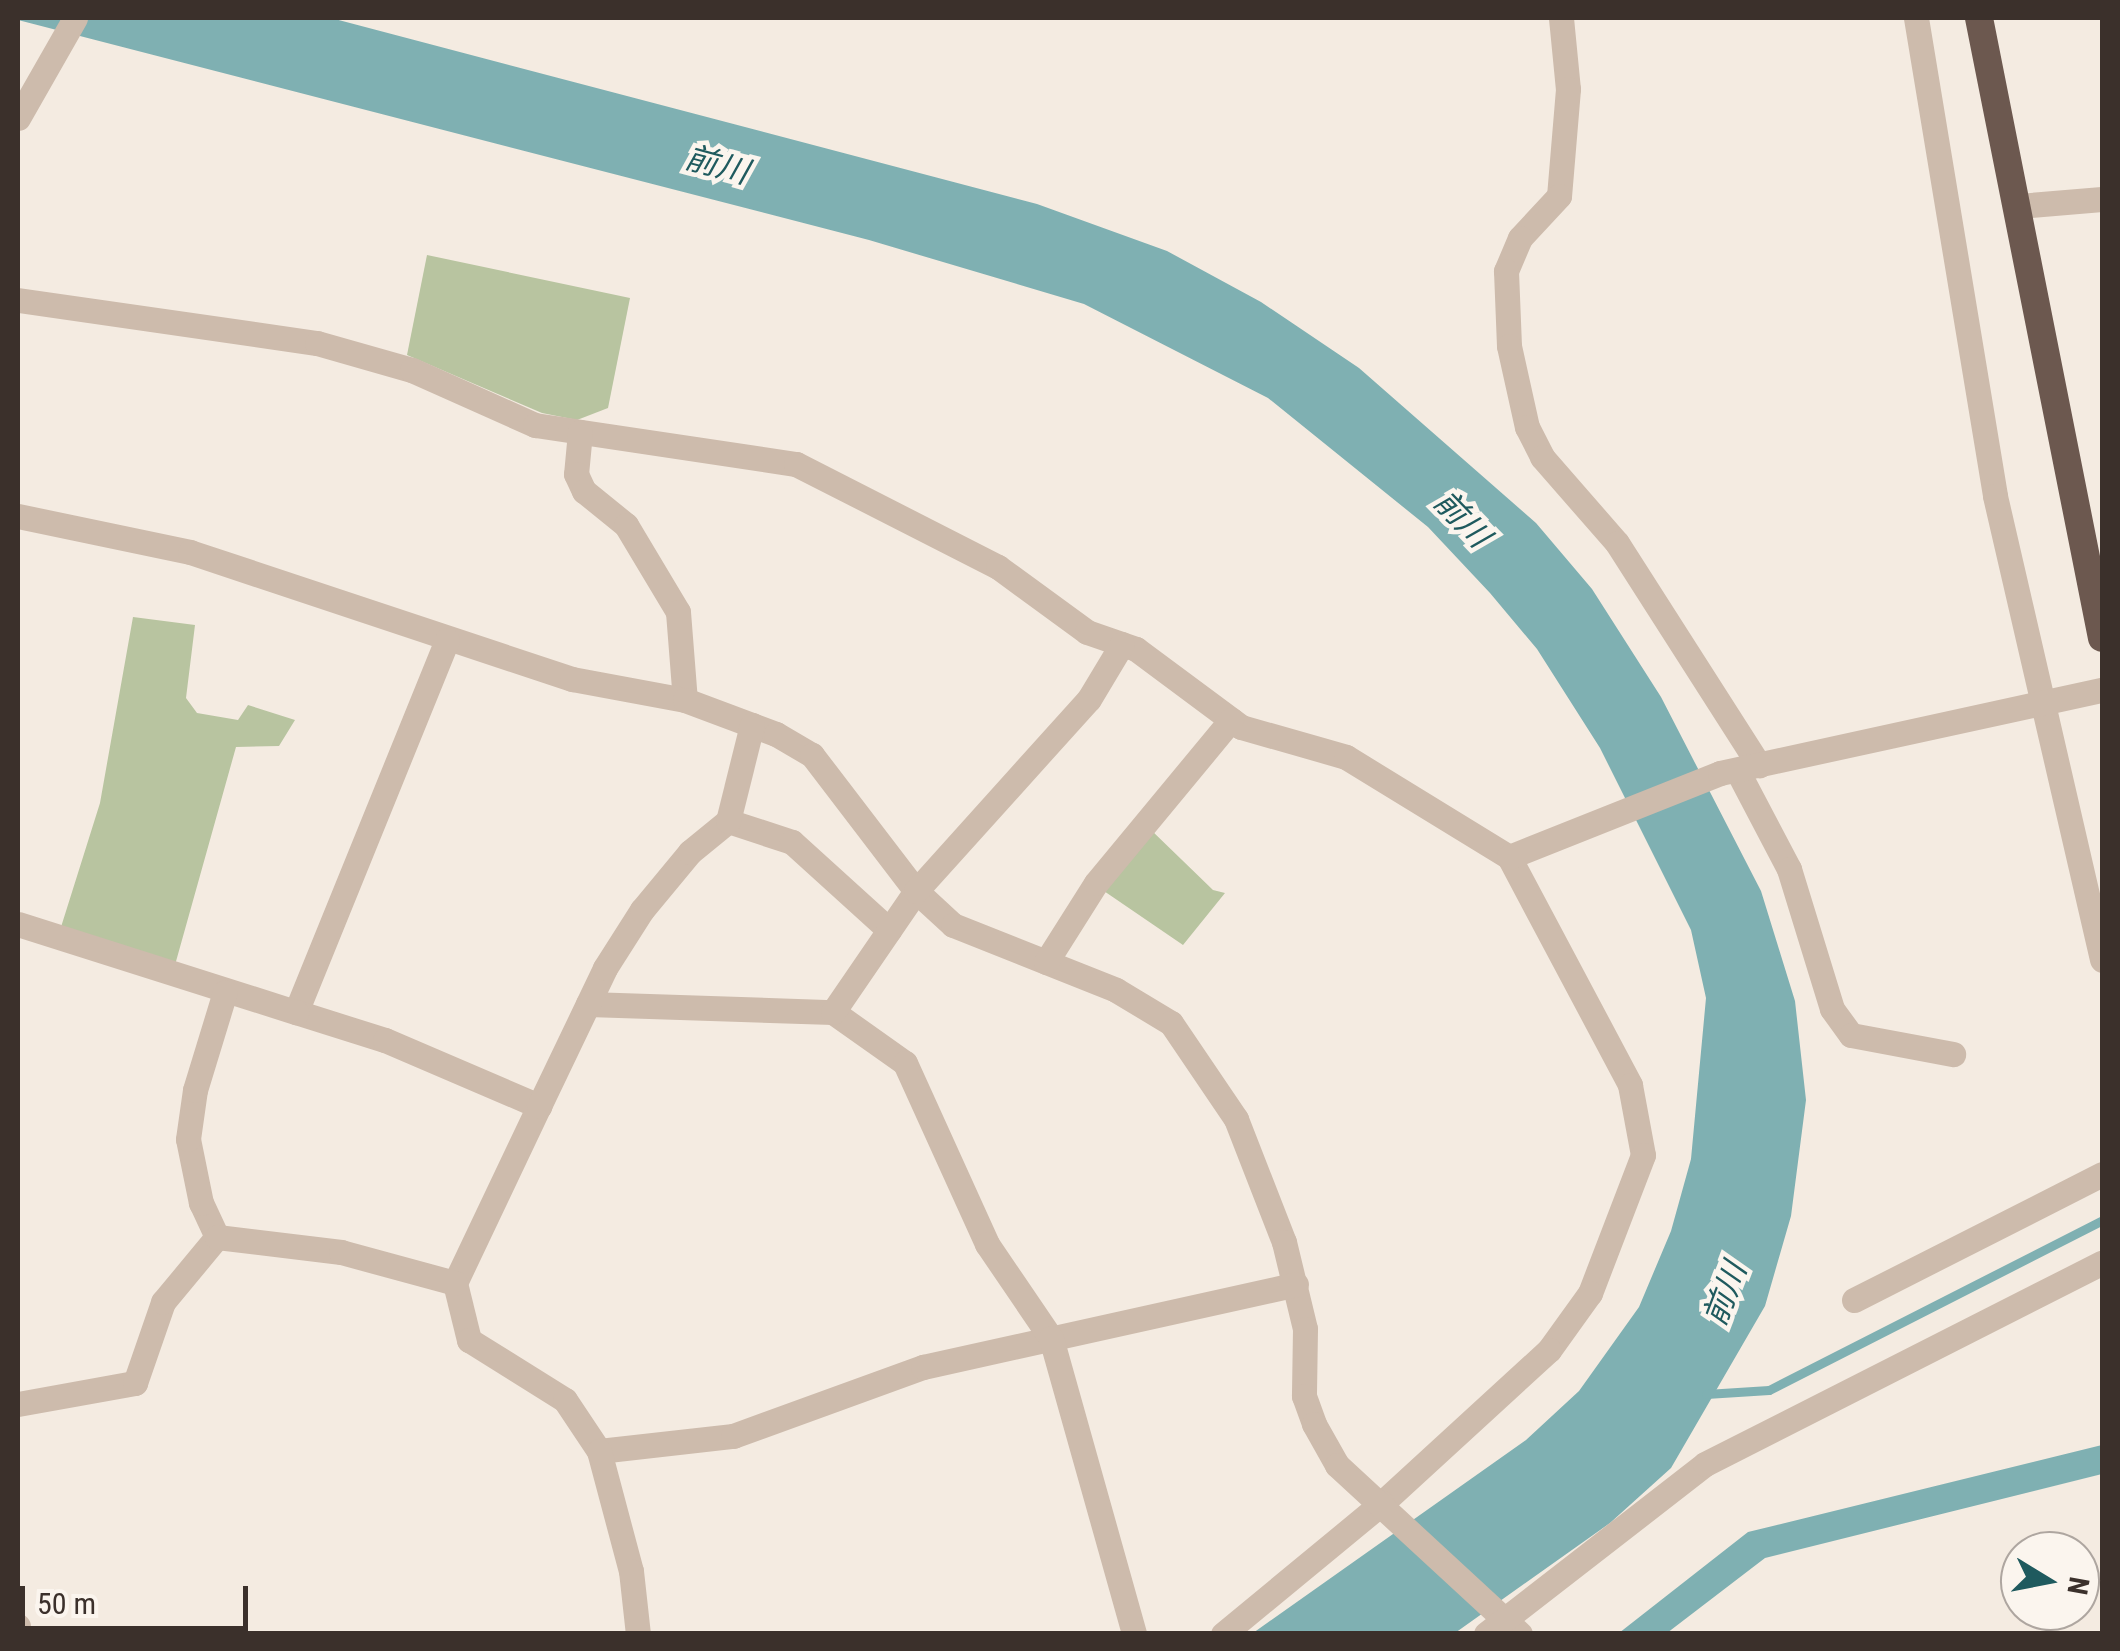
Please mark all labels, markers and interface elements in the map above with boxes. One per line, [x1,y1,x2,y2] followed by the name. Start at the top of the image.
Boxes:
[681,138,753,192] water label: 前川
[1426,483,1498,555] water label: 前川
[1696,1257,1754,1331] water label: 前川
[2000,1531,2100,1631] north arrow
[25,1566,252,1628] scale bar
[2060,1575,2096,1597] text: N
[37,1586,96,1621] text: 50 m

